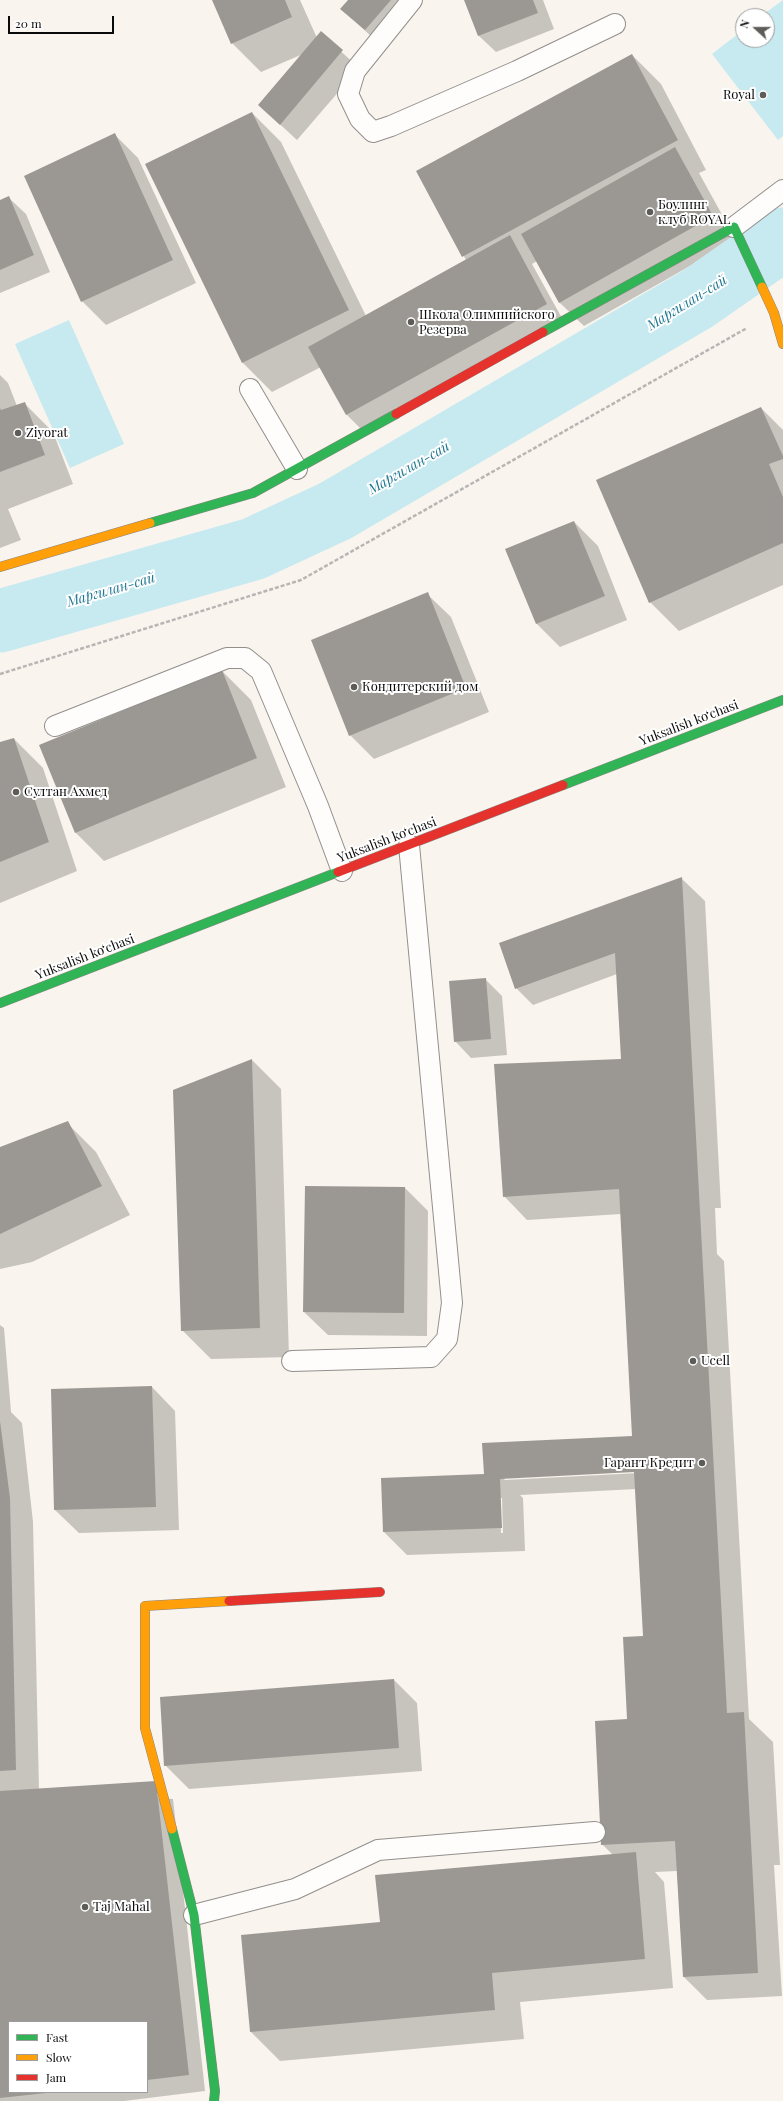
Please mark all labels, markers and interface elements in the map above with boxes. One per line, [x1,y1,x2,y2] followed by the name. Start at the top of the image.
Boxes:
[10,8,116,34] scale bar
[735,8,775,48] north arrow
[15,15,42,31] text: 20 m
[736,17,753,30] text: N
[723,87,755,103] place label: Royal
[758,90,768,100] marker: Royal
[658,197,730,228] place label: Боулинг клуб ROYAL
[645,207,655,217] marker: Боулинг клуб ROYAL
[644,272,730,334] water label: Маргилан-сай
[419,307,555,338] place label: Школа Олимпийского Резерва
[406,317,416,327] marker: Школа Олимпийского Резерва
[26,425,68,441] place label: Ziyorat
[13,428,23,438] marker: Ziyorat
[365,438,453,498] water label: Маргилан-сай
[65,569,157,611] water label: Маргилан-сай
[362,679,478,695] place label: Кондитерский дом
[349,682,359,692] marker: Кондитерский дом
[637,697,741,749] street label: Yuksalish koʻchasi
[24,784,107,800] place label: Султан Ахмед
[11,787,21,797] marker: Султан Ахмед
[335,814,439,866] street label: Yuksalish koʻchasi
[33,931,137,983] street label: Yuksalish koʻchasi
[701,1353,730,1369] place label: Ucell
[688,1356,698,1366] marker: Ucell
[604,1455,694,1471] place label: Гарант Кредит
[697,1458,707,1468] marker: Гарант Кредит
[93,1899,150,1915] place label: Taj Mahal
[80,1902,90,1912] marker: Taj Mahal
[8,2021,148,2093] legend
[46,2029,68,2045] text: Fast
[46,2049,72,2065] text: Slow
[46,2069,66,2085] text: Jam

